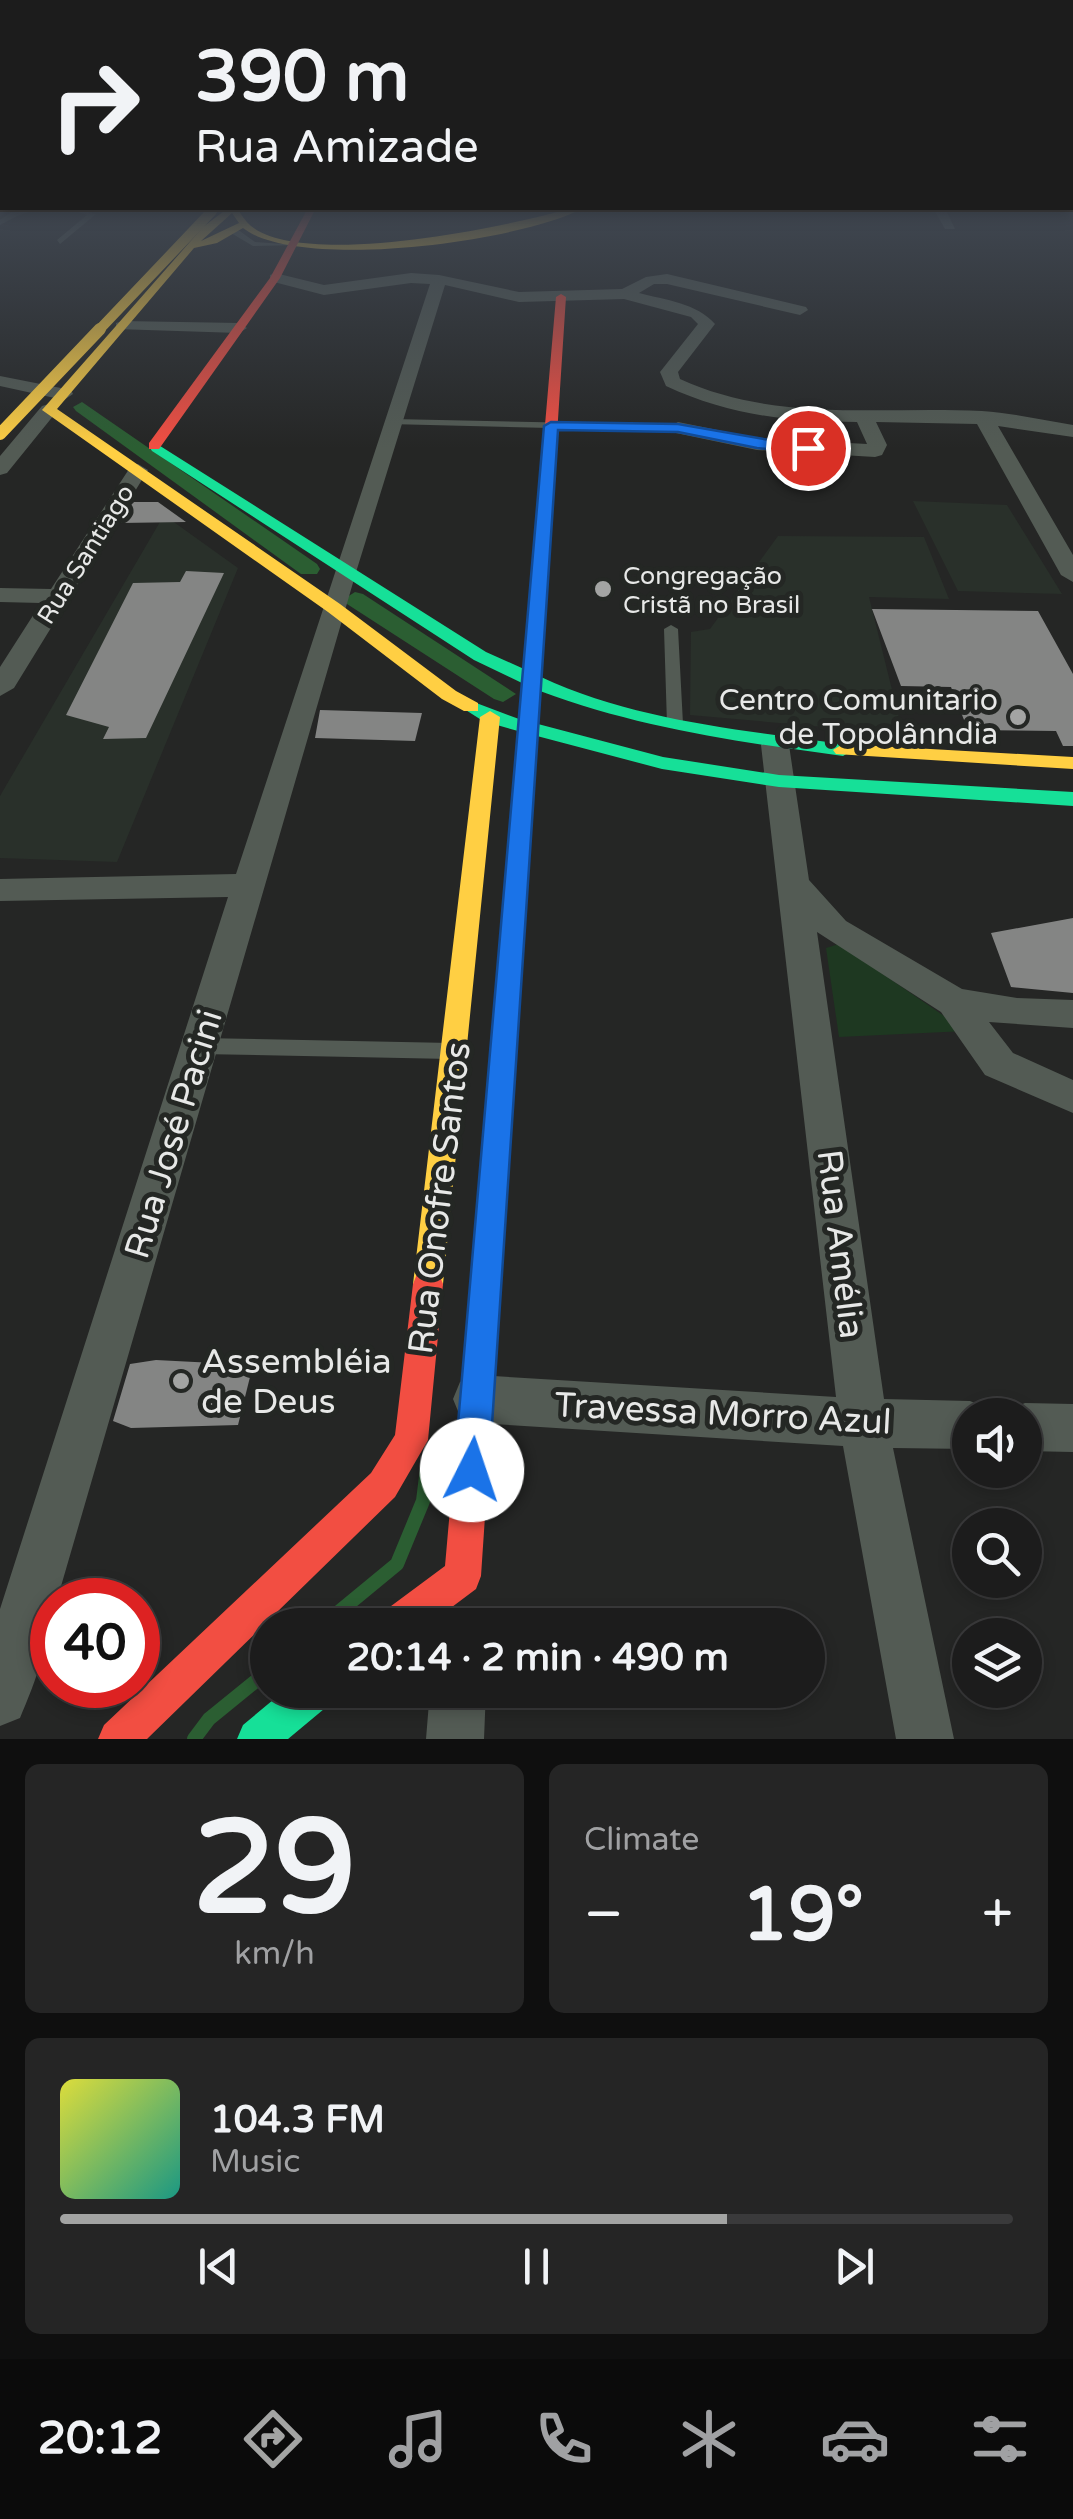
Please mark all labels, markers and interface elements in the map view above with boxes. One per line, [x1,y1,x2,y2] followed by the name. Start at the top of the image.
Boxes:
[195,36,409,120] text: 390 m
[30,40,160,170] icon: right
[195,121,479,175] text: Rua Amizade
[766,406,851,491] pin
[781,421,836,476] icon: arrive
[31,479,141,630] street label: Rua Santiago
[623,561,800,620] place label: Congregação Cristã no Brasil
[592,578,614,600] marker: Congregação Cristã no Brasil
[719,682,998,753] place label: Centro Comunitario de Topolânndia
[1007,706,1029,728] marker: Centro Comunitario de Topolânndia
[116,1005,232,1264] street label: Rua José Pacini
[400,1040,480,1357] street label: Rua Onofre Santos
[808,1147,872,1341] street label: Rua Amélia
[201,1341,392,1423] place label: Assembléia de Deus
[170,1370,192,1392] marker: Assembléia de Deus
[553,1384,892,1444] street label: Travessa Morro Azul
[952,1398,1042,1708] map controls
[952,1398,1042,1488] button: sound
[420,1418,524,1522] position arrow
[952,1508,1042,1598] button: search
[30,1578,160,1708] speed limit sign: 40
[952,1618,1042,1708] button: layers
[346,1635,729,1681] text: 20:14 · 2 min · 490 m
[193,1792,356,1948] text: 29
[584,1821,699,1859] text: Climate
[741,1870,864,1960] text: 19°
[584,1882,623,1948] text: −
[982,1882,1013,1948] text: +
[234,1935,315,1973] text: km/h
[210,2097,385,2143] text: 104.3 FM
[210,2143,300,2181] text: Music
[191,2239,246,2294] icon: previous
[509,2239,564,2294] icon: pause
[827,2239,882,2294] icon: next
[238,2404,308,2474] icon: directions
[383,2404,453,2474] icon: music
[529,2404,599,2474] icon: phone
[674,2404,744,2474] icon: climate
[820,2404,890,2474] icon: car
[965,2404,1035,2474] icon: filters
[38,2412,162,2466] text: 20:12

